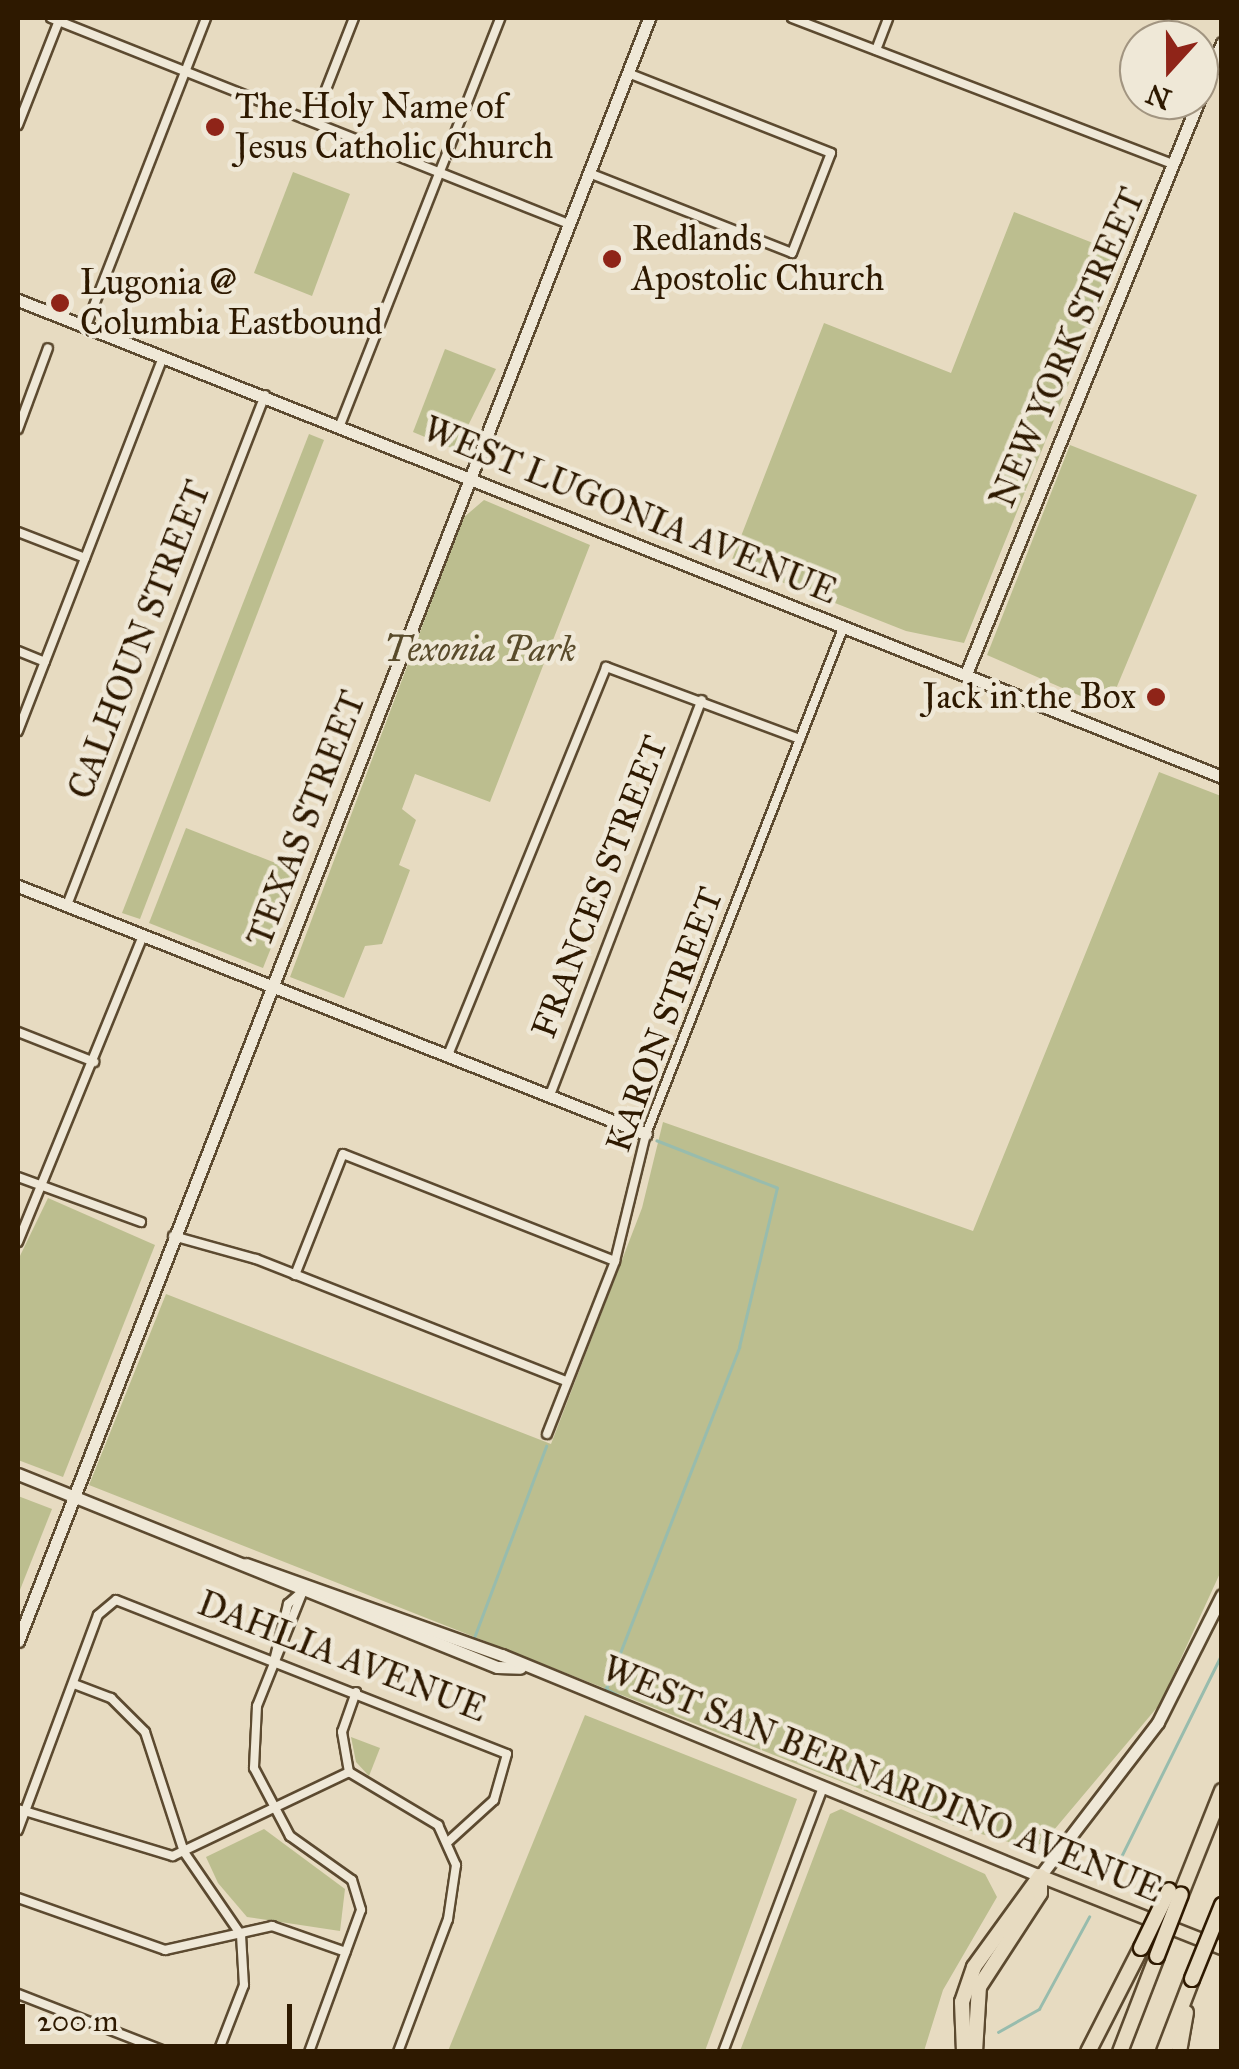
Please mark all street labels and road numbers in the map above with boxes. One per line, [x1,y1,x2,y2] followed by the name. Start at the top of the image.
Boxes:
[982,182,1154,514] street label: NEW YORK STREET
[417,409,843,613] street label: WEST LUGONIA AVENUE
[60,475,220,805] street label: CALHOUN STREET
[239,685,375,953] street label: TEXAS STREET
[523,730,677,1044] street label: FRANCES STREET
[598,882,732,1158] street label: KARON STREET
[192,1583,492,1731] street label: DAHLIA AVENUE
[596,1648,1168,1912] street label: WEST SAN BERNARDINO AVENUE

